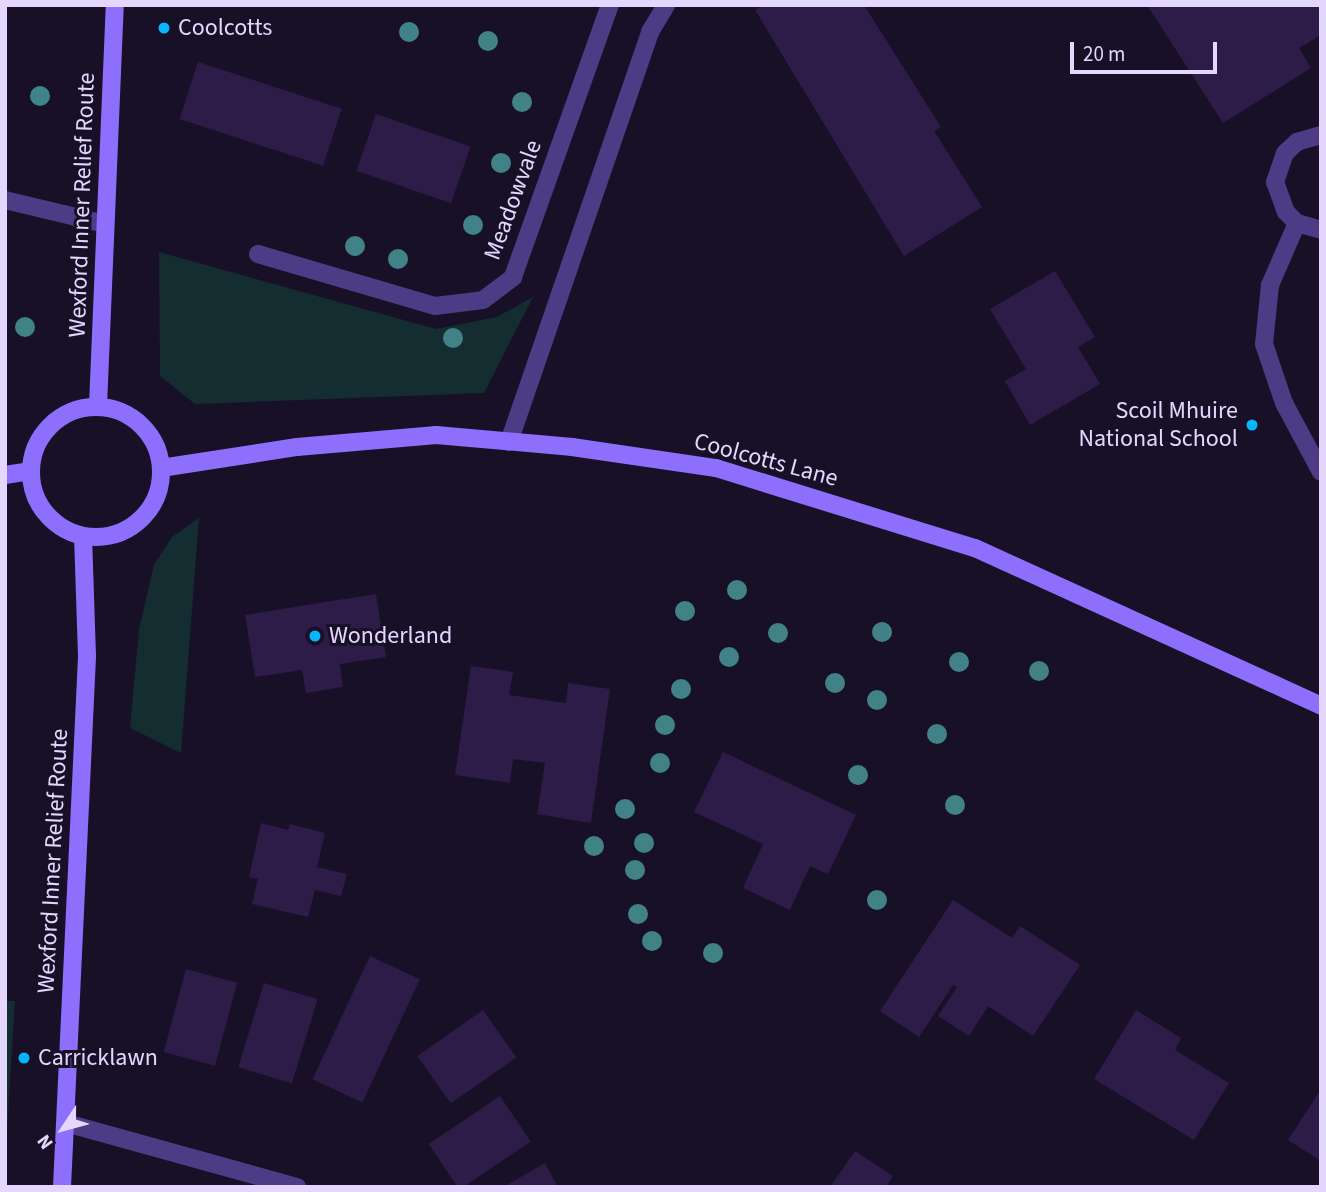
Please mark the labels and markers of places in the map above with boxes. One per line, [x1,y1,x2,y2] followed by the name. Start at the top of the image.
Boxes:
[178,14,272,42] place label: Coolcotts
[156,20,172,36] marker: Coolcotts
[1079,397,1238,453] place label: Scoil Mhuire National School
[1244,417,1260,433] marker: Scoil Mhuire National School
[329,622,452,650] place label: Wonderland
[307,628,323,644] marker: Wonderland
[38,1044,158,1072] place label: Carricklawn
[16,1050,32,1066] marker: Carricklawn

